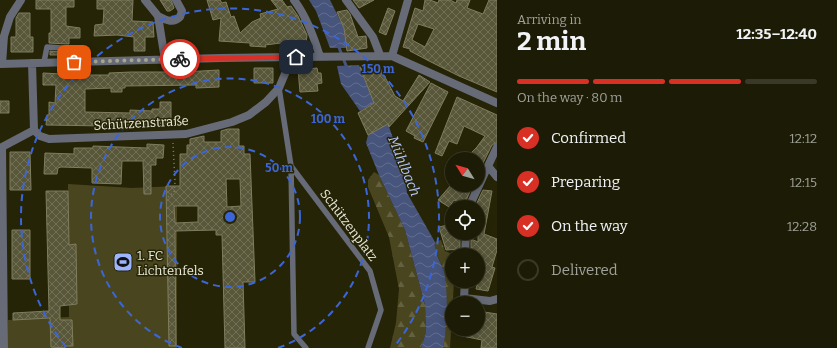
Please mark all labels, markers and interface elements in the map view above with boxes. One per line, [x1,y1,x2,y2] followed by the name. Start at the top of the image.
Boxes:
[517,12,582,27] text: Arriving in
[736,25,817,43] text: 12:35–12:40
[517,26,586,57] text: 2 min
[160,39,200,79] courier
[279,40,313,74] pin
[57,45,91,79] pin
[285,46,307,68] icon: home
[169,48,191,70] icon: bike
[63,51,85,73] icon: bag
[362,62,395,76] text: 150 m
[517,90,623,105] text: On the way · 80 m
[311,112,346,126] text: 100 m
[93,113,189,133] street label: Schützenstraße
[517,127,539,149] icon: check
[551,129,626,147] text: Confirmed
[790,131,817,146] text: 12:12
[384,133,424,199] water label: Mühlbach
[445,152,485,192] north arrow
[445,152,485,336] map controls
[265,161,293,175] text: 50 m
[517,171,539,193] icon: check
[551,173,620,191] text: Preparing
[790,175,817,190] text: 12:15
[317,186,381,264] street label: Schützenplatz
[445,200,485,240] button: locate
[223,210,237,224] centre of rings
[517,215,539,237] icon: check
[551,217,628,235] text: On the way
[787,219,817,234] text: 12:28
[137,248,204,278] place label: 1. FC Lichtenfels
[445,248,485,288] button: +
[112,251,134,273] sports icon: 1. FC Lichtenfels
[551,261,618,279] text: Delivered
[445,296,485,336] button: −

